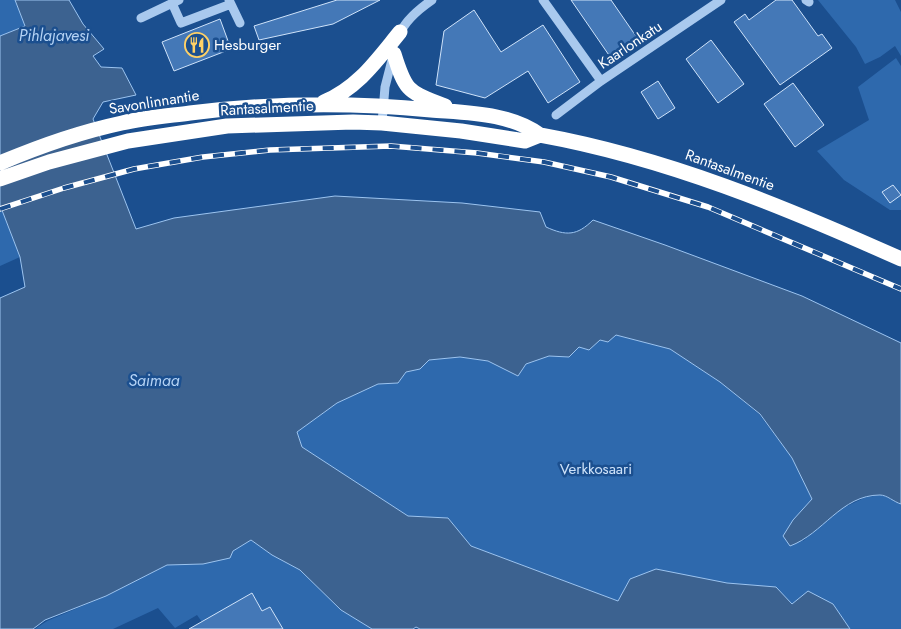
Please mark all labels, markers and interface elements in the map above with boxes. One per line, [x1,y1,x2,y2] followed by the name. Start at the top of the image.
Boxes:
[594,16,666,74] street label: Kaarlonkatu
[19,24,90,47] water label: Pihlajavesi
[184,32,210,58] restaurant icon: Hesburger
[214,34,282,56] place label: Hesburger
[107,84,201,120] street label: Savonlinnantie
[220,95,315,121] street label: Rantasalmentie
[682,144,778,196] street label: Rantasalmentie
[128,369,180,392] water label: Saimaa
[560,458,632,480] park label: Verkkosaari

